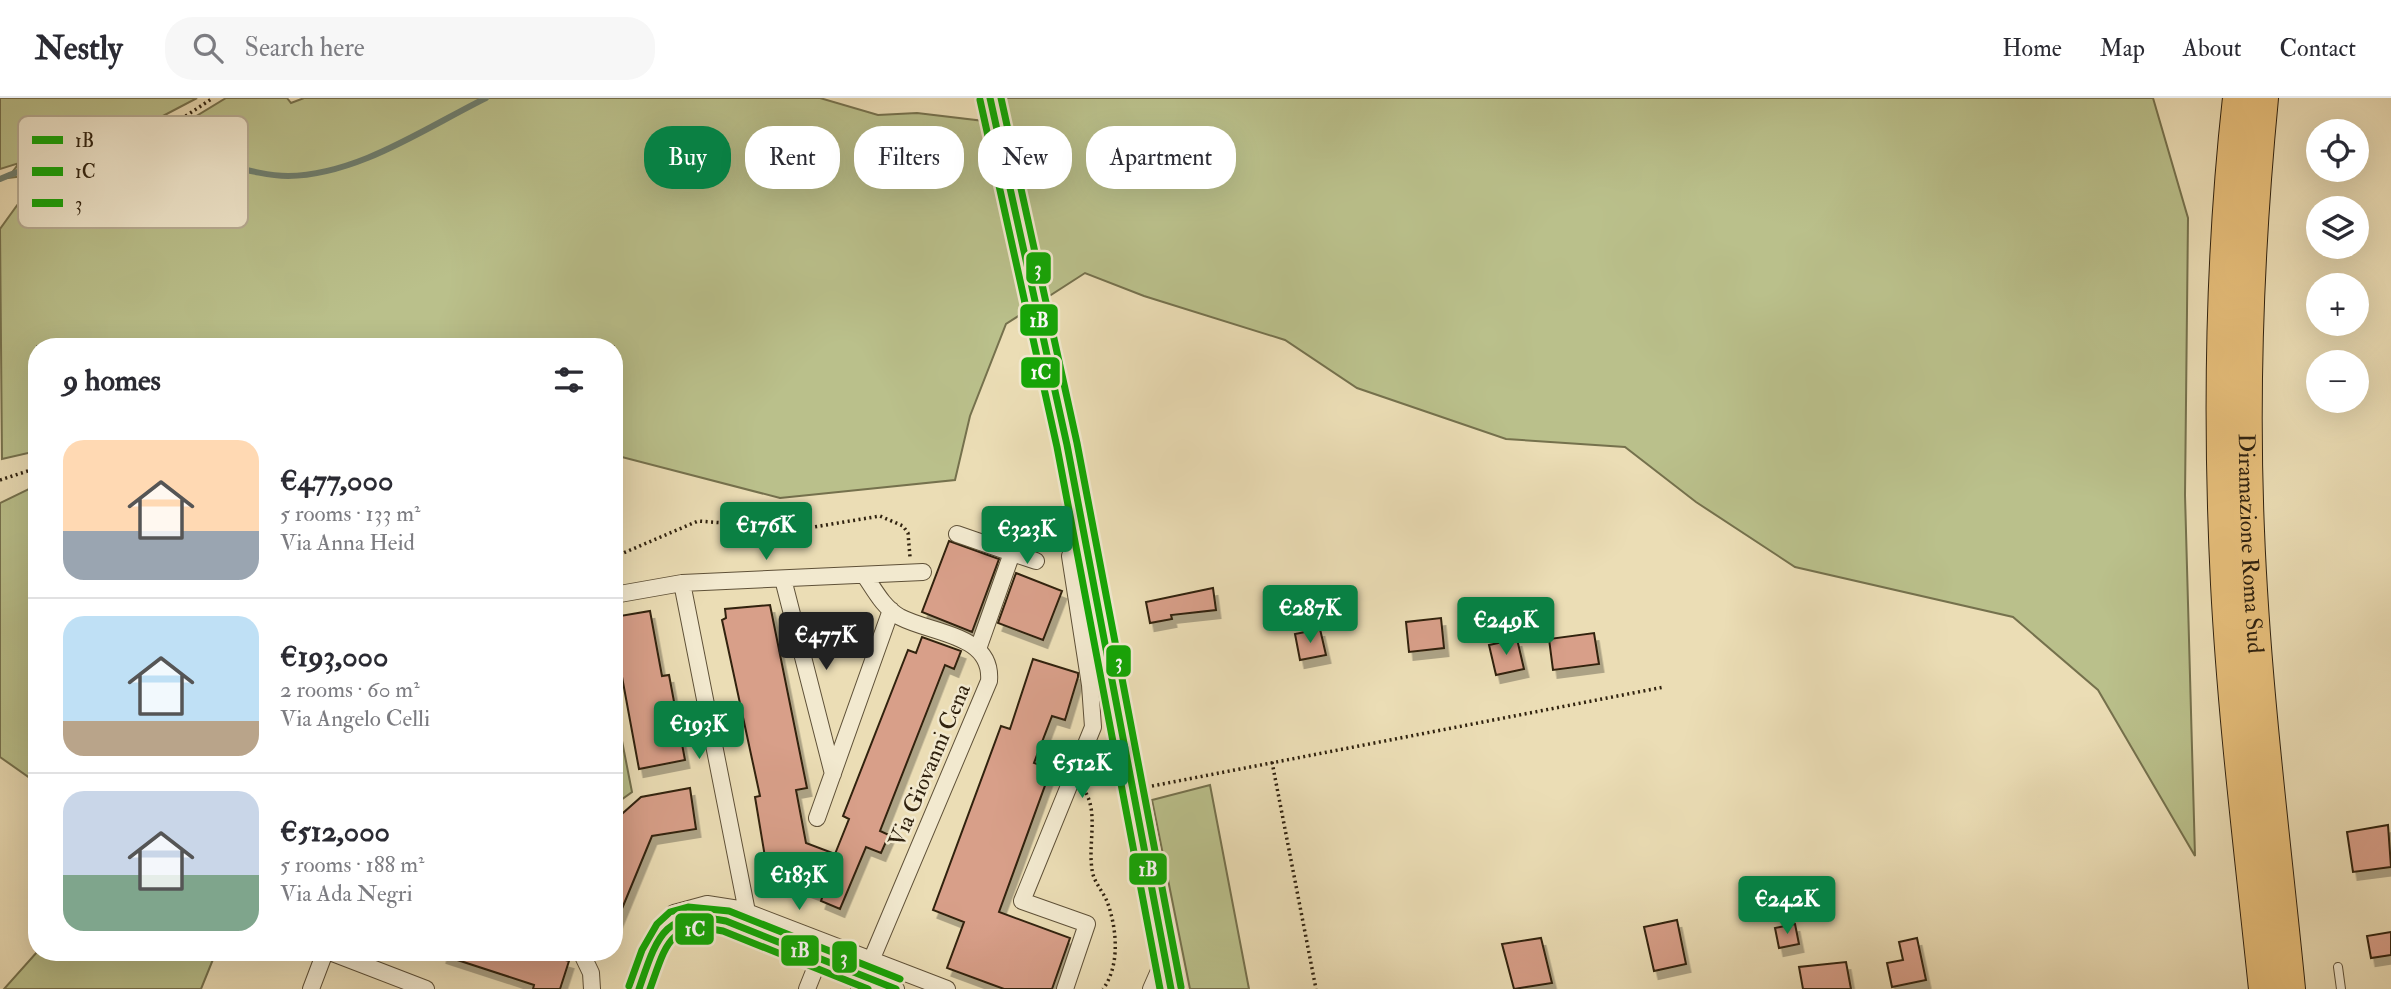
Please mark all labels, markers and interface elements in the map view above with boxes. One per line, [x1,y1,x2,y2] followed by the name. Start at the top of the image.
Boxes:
[165,17,655,80] search box
[35,28,123,69] text: Nestly
[189,29,227,67] icon: search
[245,32,365,64] text: Search here
[2002,33,2062,64] text: Home
[2100,33,2145,64] text: Map
[2183,33,2242,64] text: About
[2280,33,2356,64] text: Contact
[18,116,248,228] legend
[2306,119,2369,413] map controls
[2306,119,2369,182] button: locate
[644,126,731,189] chip: Buy
[745,126,840,189] chip: Rent
[854,126,964,189] chip: Filters
[978,126,1072,189] chip: New
[1086,126,1236,189] chip: Apartment
[75,129,94,153] text: 1B
[75,160,96,184] text: 1C
[75,192,82,216] text: 3
[2306,196,2369,259] button: layers
[1025,251,1052,285] line badge: 3
[1034,257,1042,281] text: 3
[2306,273,2369,336] button: +
[1019,303,1059,337] line badge: 1B
[1029,309,1049,333] text: 1B
[2306,350,2369,413] button: −
[1020,356,1061,389] line badge: 1C
[550,361,588,399] icon: filters
[1031,361,1051,385] text: 1C
[63,362,161,399] text: 9 homes
[2232,433,2270,654] street label: Diramazione Roma Sud
[280,462,393,499] text: €477,000
[119,468,203,552] icon: home
[280,499,421,528] text: 5 rooms · 133 m²
[717,503,815,562] pin: €176K
[978,506,1076,566] pin: €323K
[736,510,796,539] text: €176K
[998,514,1056,543] text: €323K
[280,528,415,557] text: Via Anna Heid
[1261,586,1359,645] pin: €287K
[1279,593,1341,622] text: €287K
[1457,598,1555,657] pin: €249K
[1473,605,1539,634] text: €249K
[777,612,875,672] pin: €477K
[795,620,857,649] text: €477K
[280,638,388,675] text: €193,000
[119,644,203,728] icon: home
[1105,644,1132,678] line badge: 3
[1115,650,1123,674] text: 3
[280,675,420,704] text: 2 rooms · 60 m²
[882,679,977,851] street label: Via Giovanni Cena
[650,702,748,761] pin: €193K
[280,704,430,733] text: Via Angelo Celli
[670,709,728,738] text: €193K
[1033,740,1131,800] pin: €512K
[1052,748,1112,777] text: €512K
[280,813,390,850] text: €512,000
[119,819,203,903] icon: home
[280,850,424,879] text: 5 rooms · 188 m²
[750,852,848,912] pin: €183K
[1128,852,1168,886] line badge: 1B
[1138,858,1158,882] text: 1B
[770,860,828,889] text: €183K
[1738,876,1836,936] pin: €242K
[280,879,413,908] text: Via Ada Negri
[1754,884,1820,913] text: €242K
[674,912,715,946] line badge: 1C
[685,918,705,942] text: 1C
[780,934,820,967] line badge: 1B
[790,939,810,963] text: 1B
[831,940,858,974] line badge: 3
[840,946,848,970] text: 3

